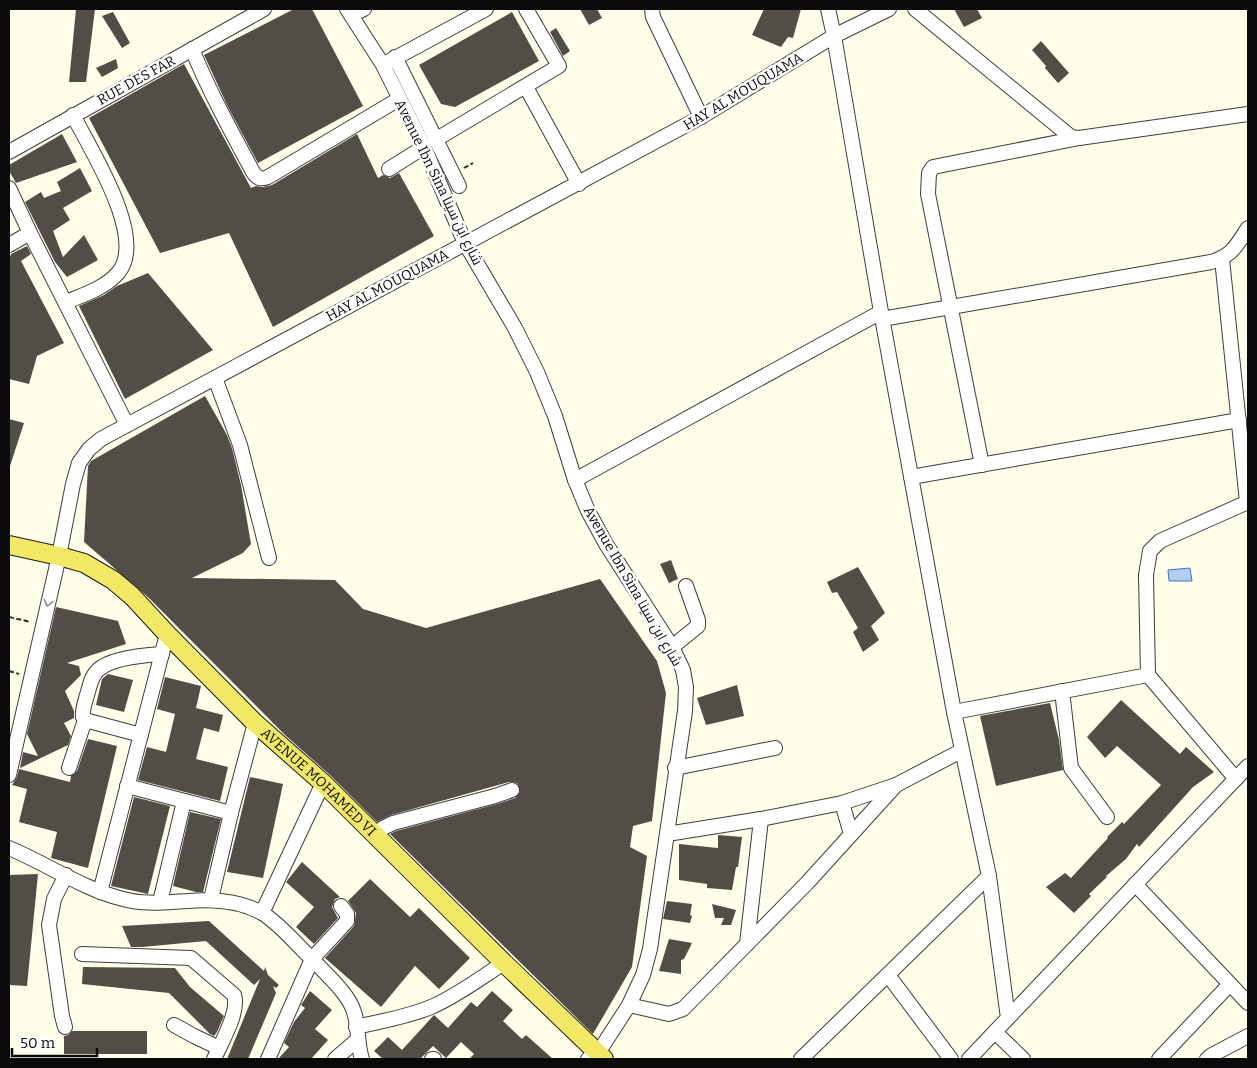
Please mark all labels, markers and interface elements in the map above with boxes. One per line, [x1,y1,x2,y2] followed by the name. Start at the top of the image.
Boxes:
[680,49,806,134] street label: HAY AL MOUQUAMA
[94,52,178,109] street label: RUE DES FAR
[391,97,486,268] street label: Avenue Ibn Sina شارع ابن سينا
[323,246,452,325] street label: HAY AL MOUQUAMA
[580,503,685,669] street label: Avenue Ibn Sina شارع ابن سينا
[43,599,54,608] one-way arrow
[257,724,379,840] street label: AVENUE MOHAMED VI
[12,1026,98,1058] scale bar
[20,1034,56,1052] text: 50 m

